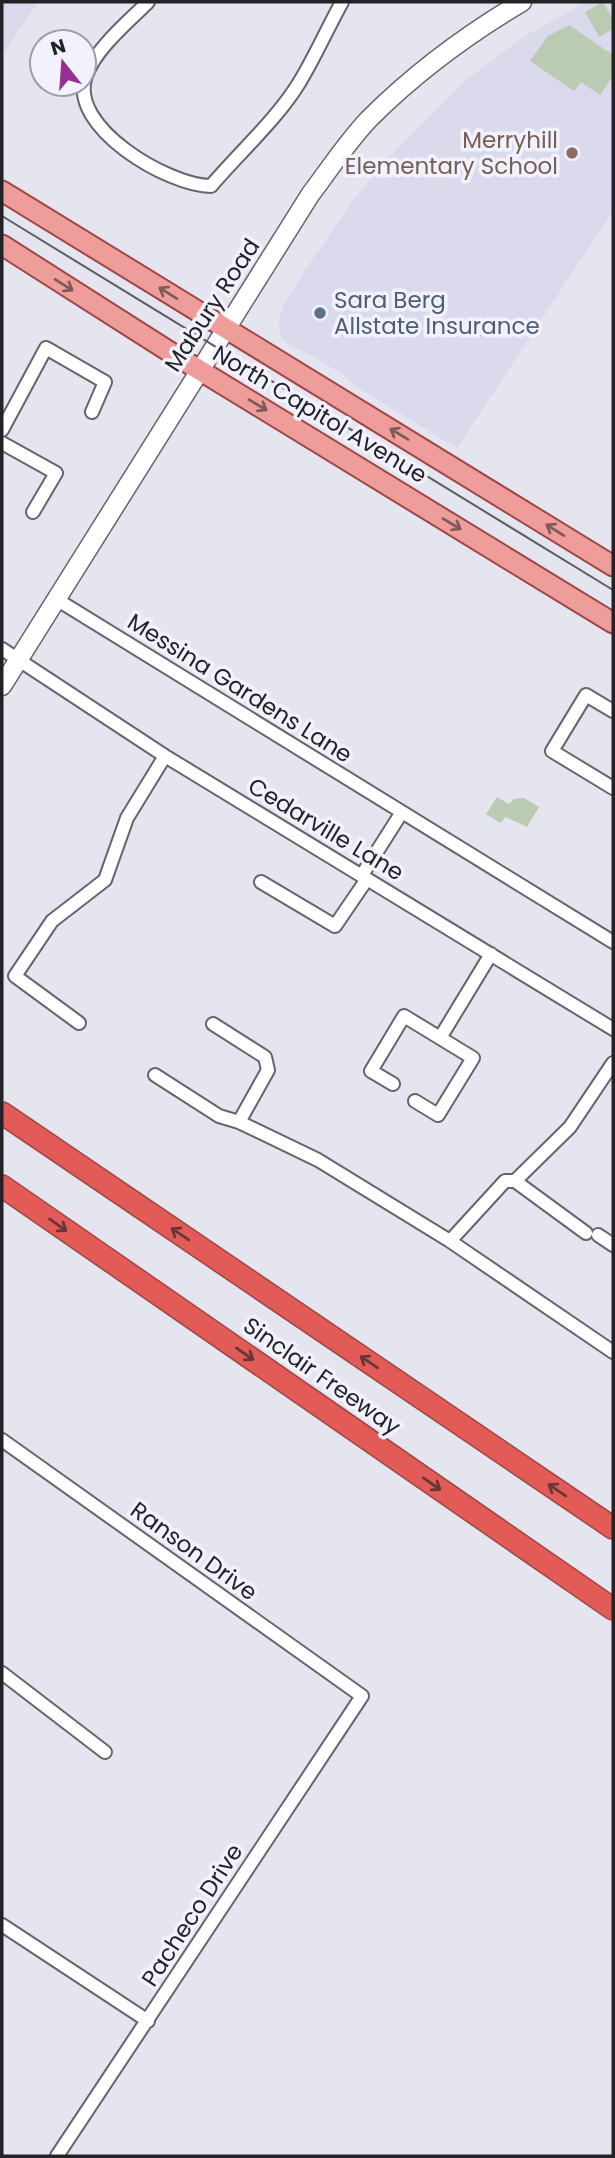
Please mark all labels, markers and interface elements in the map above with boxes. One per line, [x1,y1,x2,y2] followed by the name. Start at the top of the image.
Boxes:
[28,28,98,98] north arrow
[47,32,69,62] text: N
[345,124,558,182] place label: Merryhill Elementary School
[564,145,580,161] marker: Merryhill Elementary School
[157,232,267,378] street label: Mabury Road
[54,277,73,292] one-way arrow
[334,284,540,342] place label: Sara Berg Allstate Insurance
[159,286,179,300] one-way arrow
[312,305,328,321] marker: Sara Berg Allstate Insurance
[207,337,433,491] street label: North Capitol Avenue
[247,399,267,413] one-way arrow
[390,426,410,440] one-way arrow
[441,517,461,531] one-way arrow
[546,523,566,537] one-way arrow
[122,606,358,770] street label: Messina Gardens Lane
[242,770,410,888] street label: Cedarville Lane
[48,1218,67,1232] one-way arrow
[171,1227,191,1241] one-way arrow
[237,1310,407,1442] street label: Sinclair Freeway
[235,1347,254,1361] one-way arrow
[359,1355,379,1369] one-way arrow
[422,1477,441,1491] one-way arrow
[548,1483,567,1497] one-way arrow
[124,1494,264,1608] street label: Ranson Drive
[134,1837,250,1993] street label: Pacheco Drive

